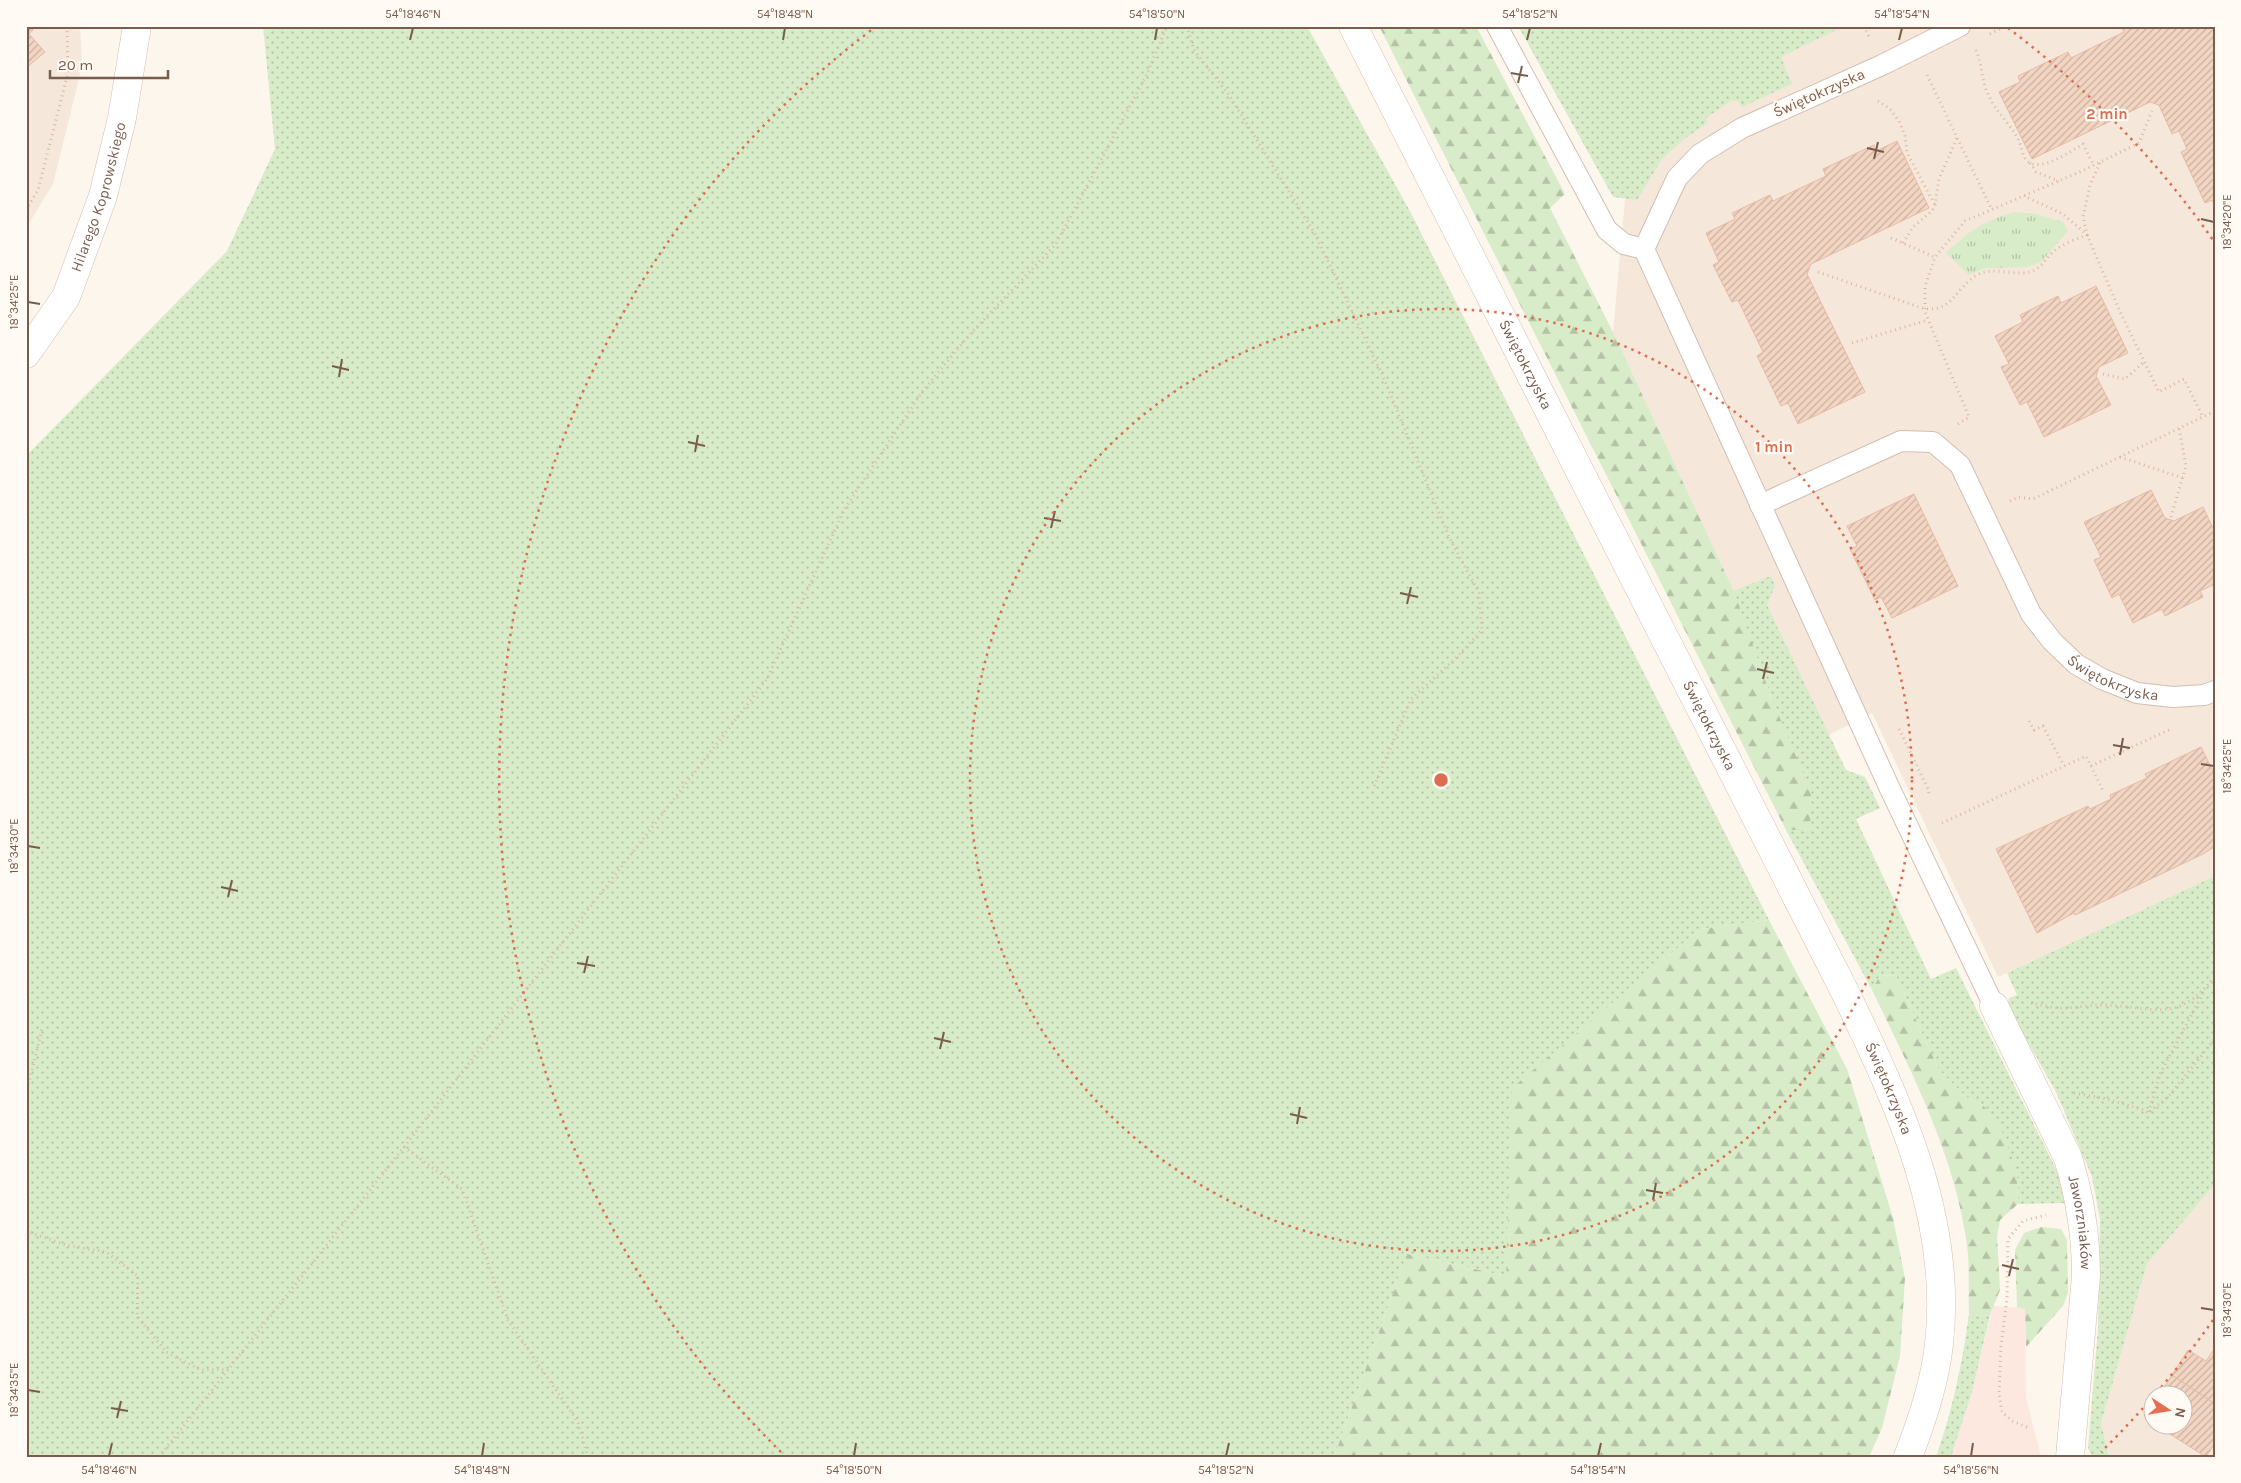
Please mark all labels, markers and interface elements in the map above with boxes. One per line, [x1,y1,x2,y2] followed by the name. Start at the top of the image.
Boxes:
[385,7,441,21] text: 54°18'46"N
[757,7,813,21] text: 54°18'48"N
[1129,7,1185,21] text: 54°18'50"N
[1502,7,1558,21] text: 54°18'52"N
[1874,7,1930,21] text: 54°18'54"N
[50,48,168,80] scale bar
[58,56,93,74] text: 20 m
[1770,65,1868,121] street label: Świętokrzyska
[2086,105,2128,123] text: 2 min
[67,120,130,274] street label: Hilarego Koprowskiego
[2220,194,2234,250] text: 18°34'20"E
[7,275,21,329] text: 18°34'25"E
[1495,317,1556,413] street label: Świętokrzyska
[1755,438,1793,456] text: 1 min
[2063,651,2160,704] street label: Świętokrzyska
[1679,677,1740,774] street label: Świętokrzyska
[2220,739,2234,793] text: 18°34'25"E
[1432,771,1450,789] centre of rings
[7,818,21,874] text: 18°34'30"E
[1861,1039,1916,1137] street label: Świętokrzyska
[2064,1173,2095,1270] street label: Jaworzniaków
[2220,1282,2234,1338] text: 18°34'30"E
[7,1362,21,1418] text: 18°34'35"E
[2144,1386,2194,1436] north arrow
[2171,1406,2190,1419] text: N
[81,1463,137,1477] text: 54°18'46"N
[454,1463,510,1477] text: 54°18'48"N
[826,1463,882,1477] text: 54°18'50"N
[1198,1463,1254,1477] text: 54°18'52"N
[1570,1463,1626,1477] text: 54°18'54"N
[1943,1463,1999,1477] text: 54°18'56"N

